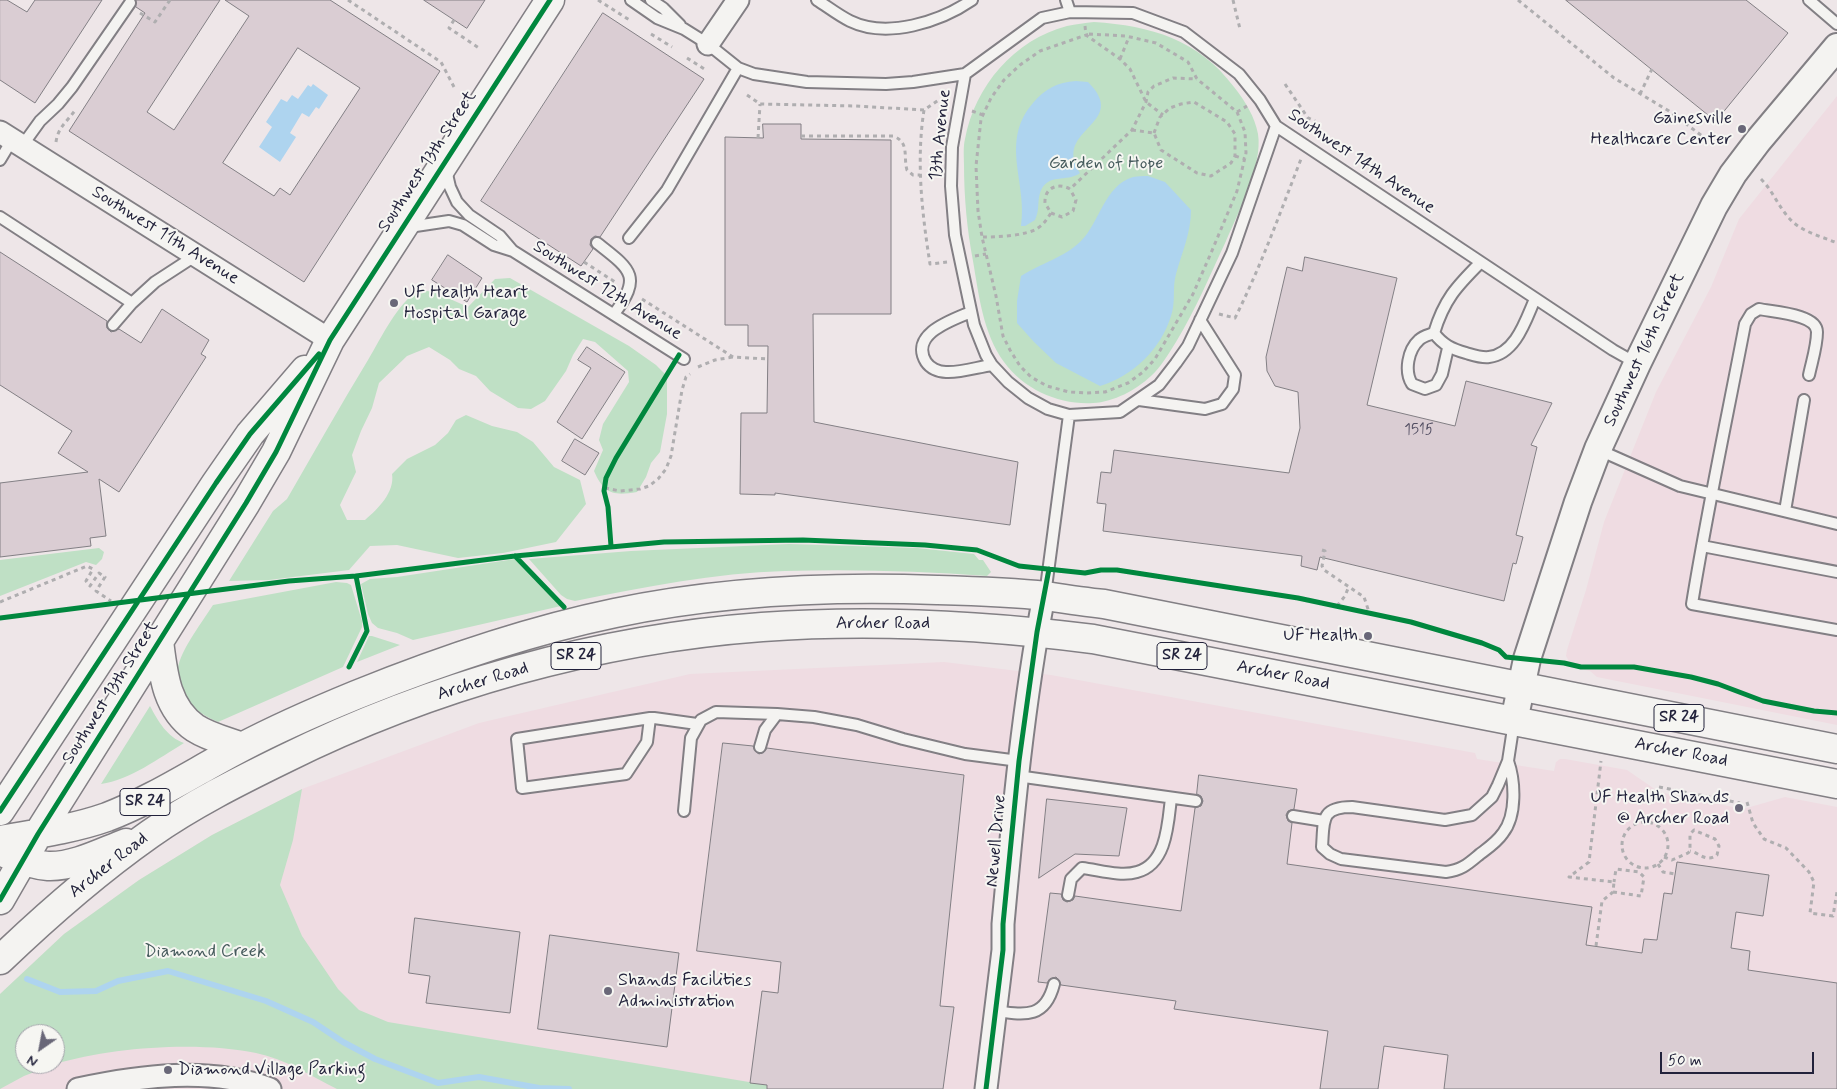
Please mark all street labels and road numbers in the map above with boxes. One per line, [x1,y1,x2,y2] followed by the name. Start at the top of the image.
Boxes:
[374,87,482,237] street label: Southwest 13th Street
[925,88,957,182] street label: 13th Avenue
[1283,105,1439,219] street label: Southwest 14th Avenue
[87,182,243,290] street label: Southwest 11th Avenue
[528,236,686,346] street label: Southwest 12th Avenue
[1600,270,1690,430] street label: Southwest 16th Street
[836,613,930,635] street label: Archer Road
[58,617,164,769] street label: Southwest 13th Street
[551,642,601,669] road number: SR 24
[1157,642,1207,669] road number: SR 24
[1235,656,1331,696] street label: Archer Road
[435,658,531,706] street label: Archer Road
[1654,704,1704,731] road number: SR 24
[1633,733,1729,773] street label: Archer Road
[120,789,170,816] road number: SR 24
[982,794,1012,888] street label: Newell Drive
[65,828,153,904] street label: Archer Road

